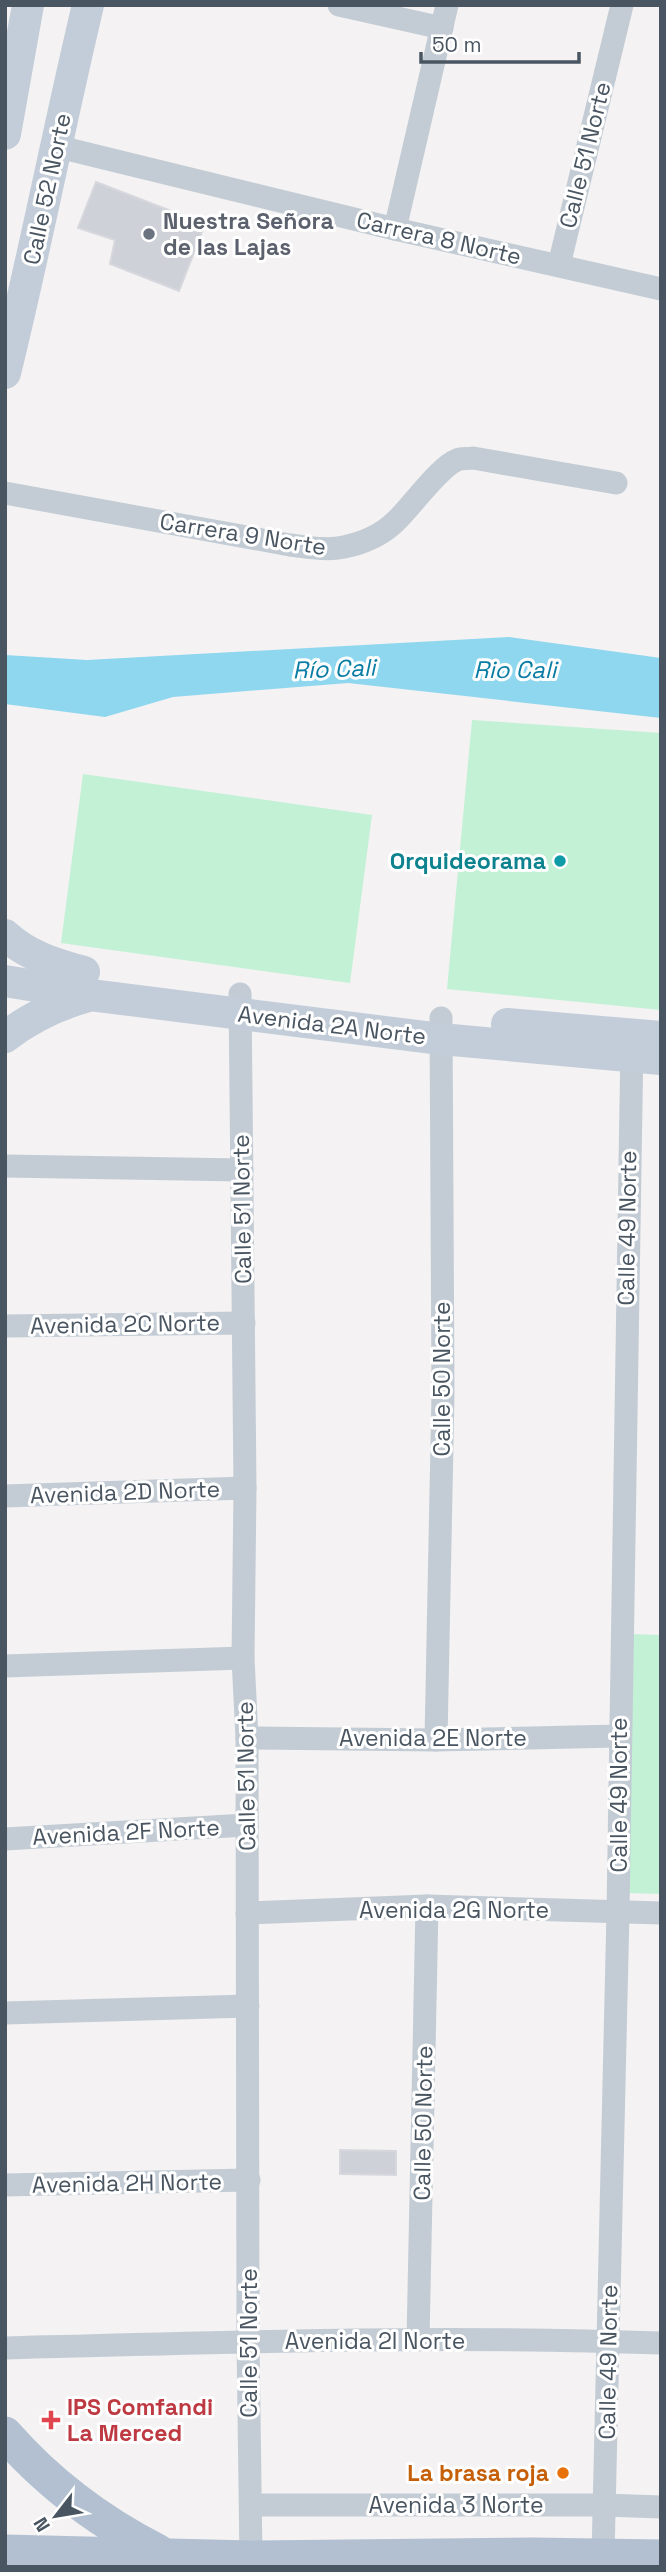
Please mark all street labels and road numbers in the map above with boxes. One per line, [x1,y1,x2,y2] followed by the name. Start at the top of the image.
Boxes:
[552,79,618,231] street label: Calle 51 Norte
[16,111,78,267] street label: Calle 52 Norte
[354,204,524,272] street label: Carrera 8 Norte
[158,506,328,562] street label: Carrera 9 Norte
[236,999,428,1051] street label: Avenida 2A Norte
[226,1134,258,1284] street label: Calle 51 Norte
[611,1150,643,1306] street label: Calle 49 Norte
[427,1301,457,1457] street label: Calle 50 Norte
[30,1307,220,1341] street label: Avenida 2C Norte
[29,1474,221,1510] street label: Avenida 2D Norte
[230,1701,262,1851] street label: Calle 51 Norte
[604,1717,634,1873] street label: Calle 49 Norte
[339,1723,527,1753] street label: Avenida 2E Norte
[32,1812,220,1852] street label: Avenida 2F Norte
[359,1895,549,1925] street label: Avenida 2G Norte
[407,2045,439,2201] street label: Calle 50 Norte
[32,2166,222,2200] street label: Avenida 2H Norte
[234,2268,264,2418] street label: Calle 51 Norte
[592,2284,624,2440] street label: Calle 49 Norte
[285,2326,465,2356] street label: Avenida 2I Norte
[368,2490,544,2520] street label: Avenida 3 Norte

